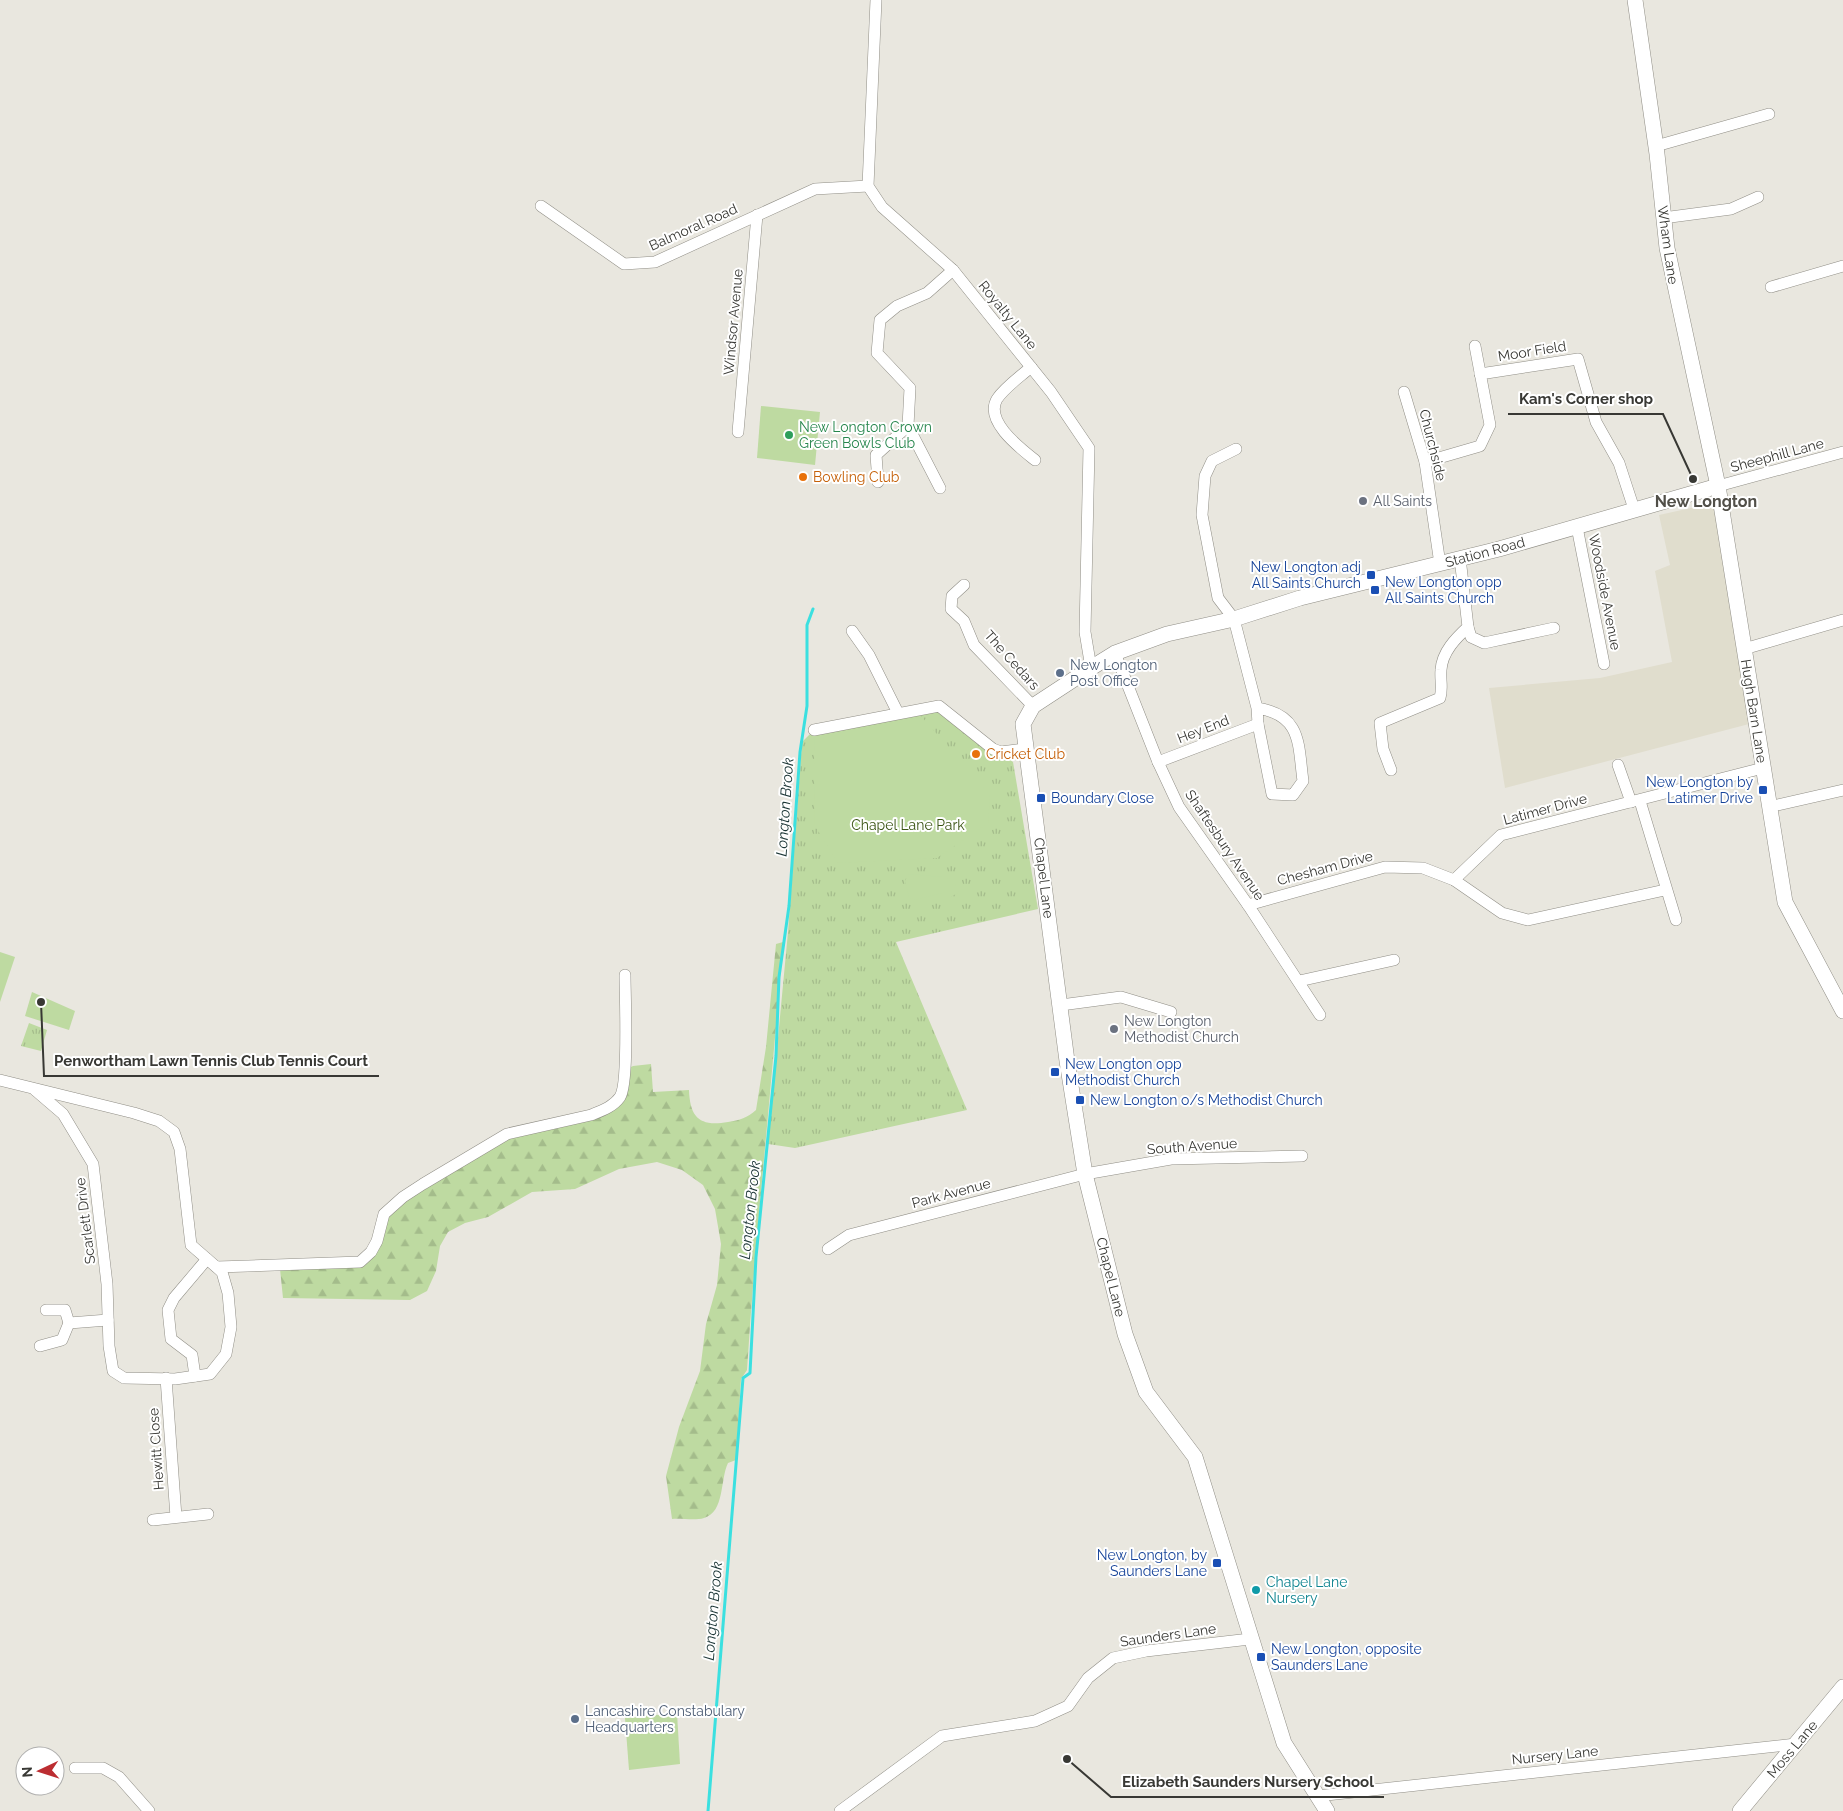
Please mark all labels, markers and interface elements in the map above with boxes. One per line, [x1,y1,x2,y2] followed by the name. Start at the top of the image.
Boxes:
[646,200,740,254] street label: Balmoral Road
[1655,205,1681,285] street label: Wham Lane
[720,268,746,376] street label: Windsor Avenue
[976,278,1040,352] street label: Royalty Lane
[1497,338,1567,364] street label: Moor Field
[1508,384,1663,414] callout: Kam's Corner shop
[1519,390,1654,408] text: Kam's Corner shop
[1416,407,1450,483] street label: Churchside
[799,419,932,451] place label: New Longton Crown Green Bowls Club
[783,429,795,441] marker: New Longton Crown Green Bowls Club
[1729,435,1825,475] street label: Sheephill Lane
[813,469,900,485] place label: Bowling Club
[797,471,809,483] marker: Bowling Club
[1655,492,1757,511] district label: New Longton
[1373,493,1432,509] place label: All Saints
[1357,495,1369,507] marker: All Saints
[1586,533,1624,651] street label: Woodside Avenue
[1443,534,1527,570] street label: Station Road
[1250,559,1361,591] place label: New Longton adj All Saints Church
[1365,569,1377,581] marker: New Longton adj All Saints Church
[1385,574,1502,606] place label: New Longton opp All Saints Church
[1369,584,1381,596] marker: New Longton opp All Saints Church
[981,627,1043,693] street label: The Cedars
[1070,657,1158,689] place label: New Longton Post Office
[1738,658,1770,764] street label: Hugh Barn Lane
[1054,667,1066,679] marker: New Longton Post Office
[1175,712,1231,746] street label: Hey End
[986,746,1065,762] place label: Cricket Club
[970,748,982,760] marker: Cricket Club
[773,757,797,857] water label: Longton Brook
[1646,774,1753,806] place label: New Longton by Latimer Drive
[1757,784,1769,796] marker: New Longton by Latimer Drive
[1182,787,1268,903] street label: Shaftesbury Avenue
[1051,790,1154,806] place label: Boundary Close
[1501,790,1589,828] street label: Latimer Drive
[1035,792,1047,804] marker: Boundary Close
[851,817,965,833] park label: Chapel Lane Park
[1031,837,1057,919] street label: Chapel Lane
[1275,848,1375,888] street label: Chesham Drive
[1124,1013,1239,1045] place label: New Longton Methodist Church
[1108,1023,1120,1035] marker: New Longton Methodist Church
[44,1046,379,1076] callout: Penwortham Lawn Tennis Club Tennis Court
[54,1052,368,1070] text: Penwortham Lawn Tennis Club Tennis Court
[1065,1056,1182,1088] place label: New Longton opp Methodist Church
[1049,1066,1061,1078] marker: New Longton opp Methodist Church
[1090,1092,1323,1108] place label: New Longton o/s Methodist Church
[1074,1094,1086,1106] marker: New Longton o/s Methodist Church
[1146,1135,1238,1157] street label: South Avenue
[736,1160,764,1260] water label: Longton Brook
[910,1175,992,1211] street label: Park Avenue
[72,1177,98,1265] street label: Scarlett Drive
[1093,1236,1129,1318] street label: Chapel Lane
[145,1407,167,1491] street label: Hewitt Close
[1097,1547,1207,1579] place label: New Longton, by Saunders Lane
[1211,1557,1223,1569] marker: New Longton, by Saunders Lane
[700,1561,726,1661] water label: Longton Brook
[1266,1574,1347,1606] place label: Chapel Lane Nursery
[1250,1584,1262,1596] marker: Chapel Lane Nursery
[1119,1620,1217,1650] street label: Saunders Lane
[1271,1641,1422,1673] place label: New Longton, opposite Saunders Lane
[1255,1651,1267,1663] marker: New Longton, opposite Saunders Lane
[585,1703,745,1735] place label: Lancashire Constabulary Headquarters
[569,1713,581,1725] marker: Lancashire Constabulary Headquarters
[1763,1717,1821,1781] street label: Moss Lane
[1511,1743,1599,1767] street label: Nursery Lane
[15,1746,65,1796] north arrow
[19,1766,35,1778] text: N
[1111,1767,1384,1797] callout: Elizabeth Saunders Nursery School
[1122,1773,1374,1791] text: Elizabeth Saunders Nursery School

